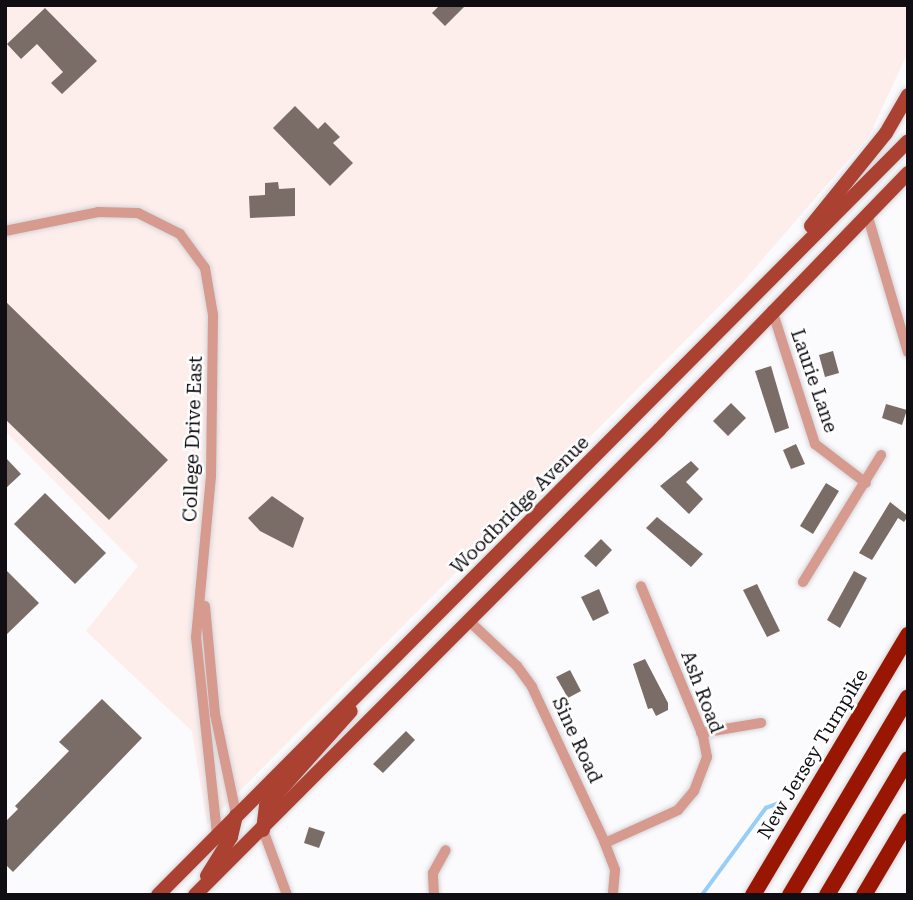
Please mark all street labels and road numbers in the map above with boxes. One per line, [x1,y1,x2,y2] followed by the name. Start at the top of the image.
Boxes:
[786,326,842,436] street label: Laurie Lane
[179,356,207,522] street label: College Drive East
[446,431,594,579] street label: Woodbridge Avenue
[676,648,728,736] street label: Ash Road
[753,665,873,843] street label: New Jersey Turnpike
[547,693,607,787] street label: Sine Road

